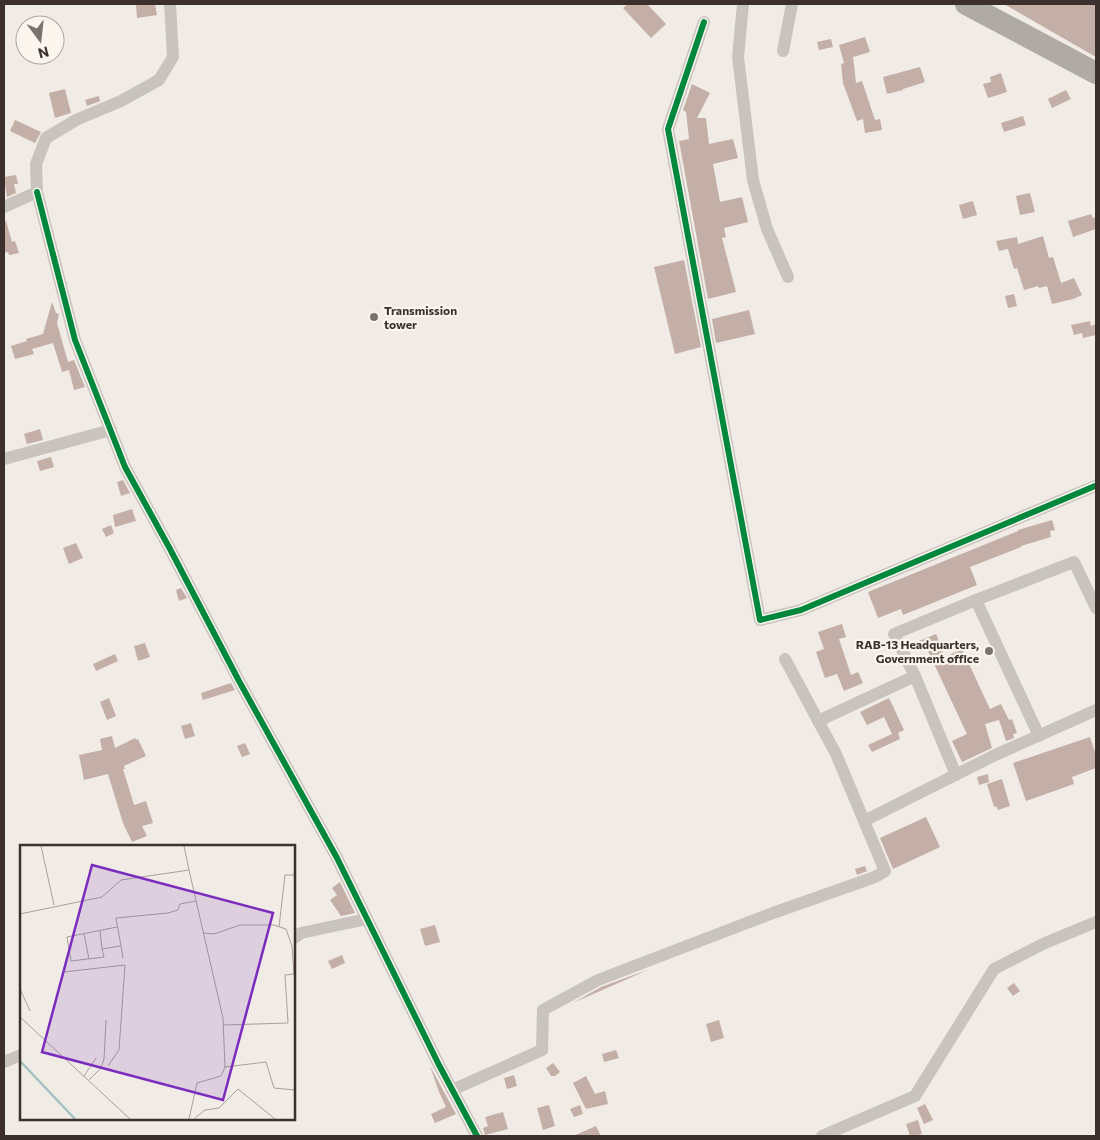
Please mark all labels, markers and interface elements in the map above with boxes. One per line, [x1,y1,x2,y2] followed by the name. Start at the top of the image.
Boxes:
[15,15,65,65] north arrow
[36,43,51,63] text: N
[384,303,457,331] place label: Transmission tower
[368,311,380,323] marker: Transmission tower
[856,637,979,665] place label: RAB-13 Headquarters, Government office
[983,645,995,657] marker: RAB-13 Headquarters, Government office
[20,845,295,1120] inset map

